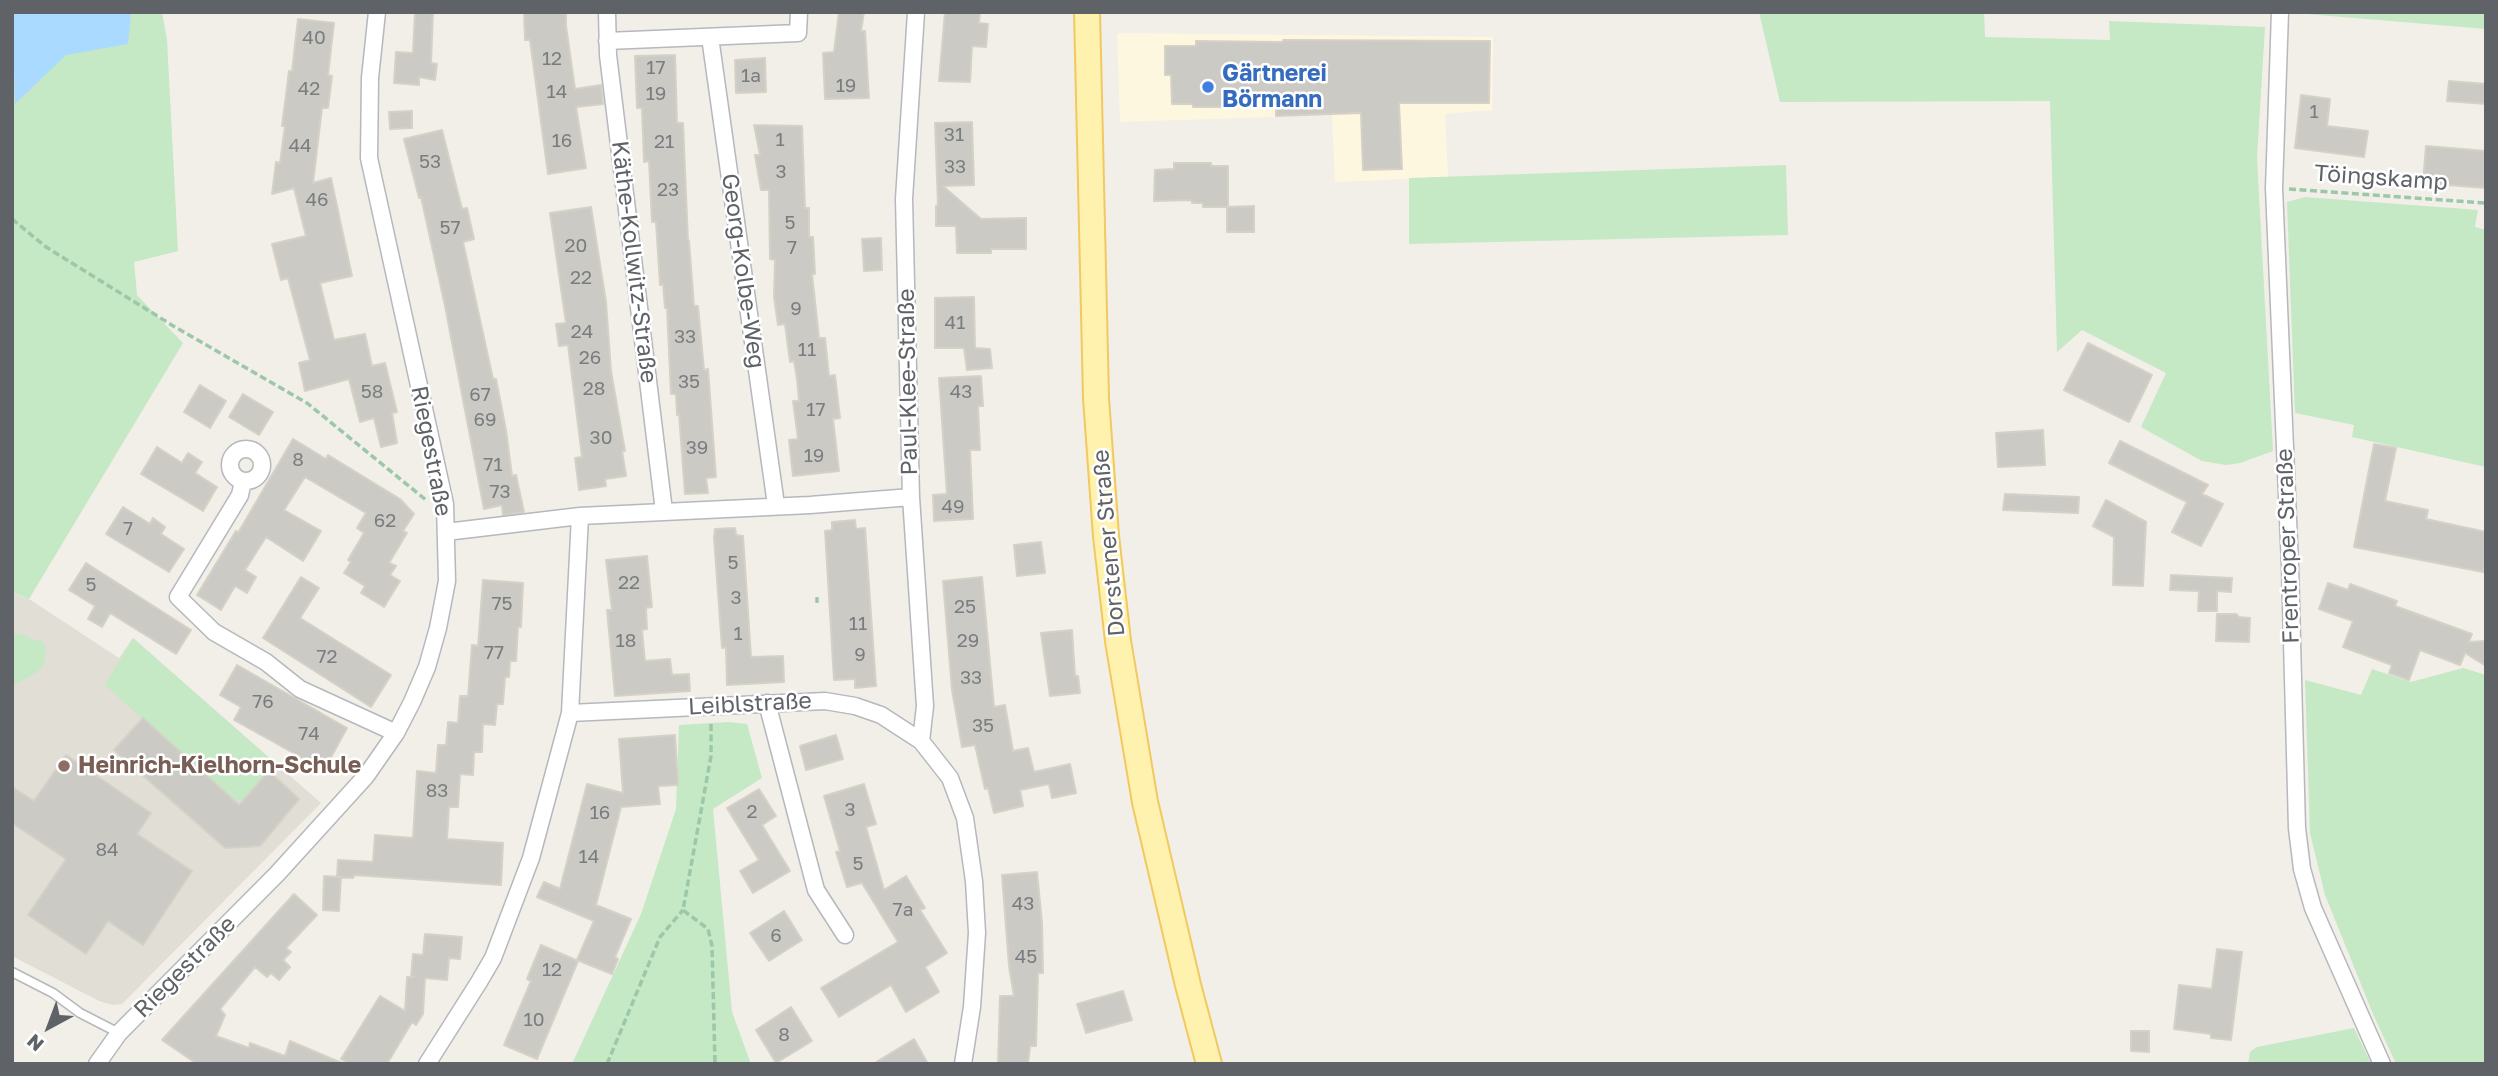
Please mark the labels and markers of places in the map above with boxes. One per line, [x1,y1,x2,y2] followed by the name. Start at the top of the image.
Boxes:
[1222,60,1327,114] place label: Gärtnerei Börmann
[1200,79,1216,95] marker: Gärtnerei Börmann
[78,752,361,780] place label: Heinrich-Kielhorn-Schule
[56,758,72,774] marker: Heinrich-Kielhorn-Schule

